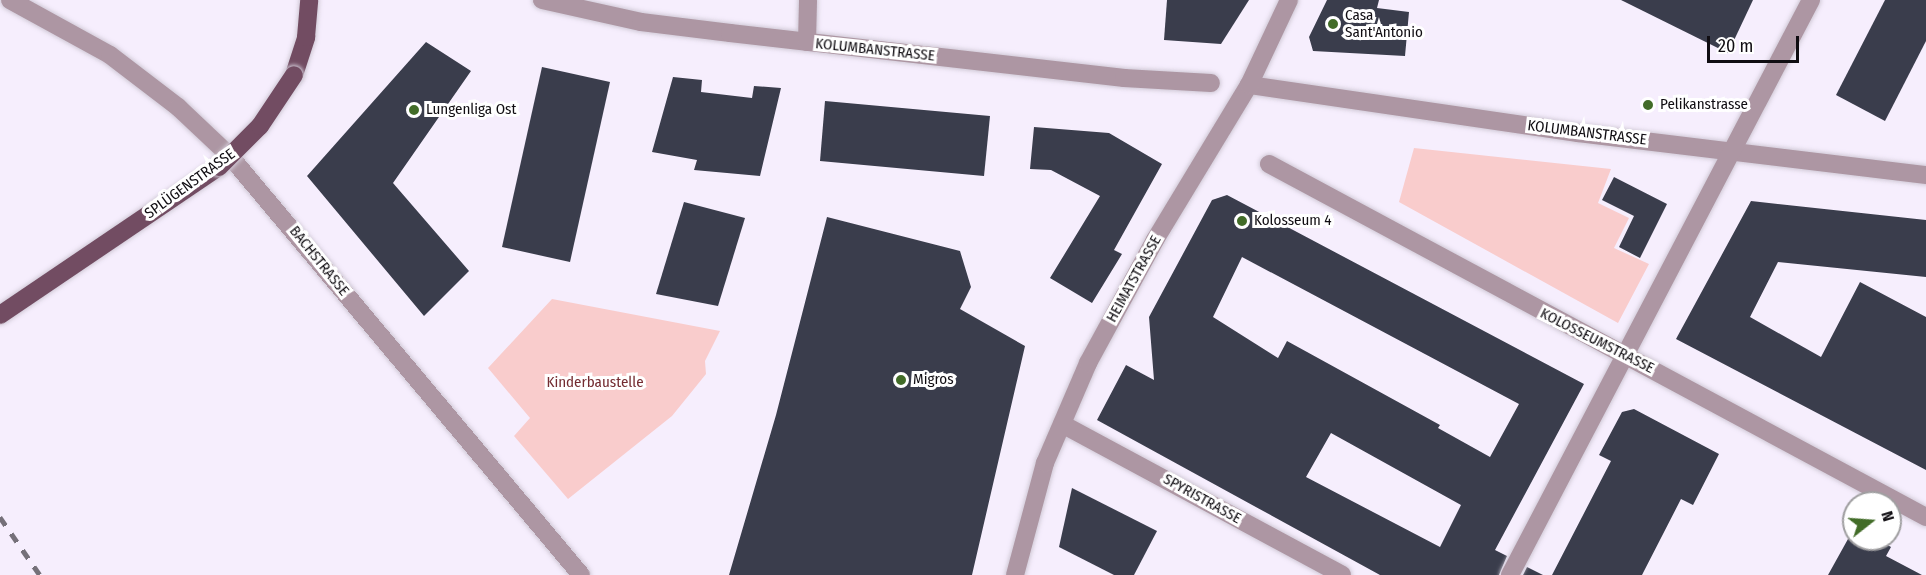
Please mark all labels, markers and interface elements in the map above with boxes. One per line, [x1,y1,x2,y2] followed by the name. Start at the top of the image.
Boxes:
[1345,6,1423,41] place label: Casa Sant'Antonio
[1326,17,1340,31] marker: Casa Sant'Antonio
[1710,24,1802,62] scale bar
[814,35,936,65] street label: KOLUMBANSTRASSE
[1718,35,1753,57] text: 20 m
[1660,96,1748,114] place label: Pelikanstrasse
[1641,98,1655,112] marker: Pelikanstrasse
[426,101,516,119] place label: Lungenliga Ost
[407,103,421,117] marker: Lungenliga Ost
[1526,117,1648,149] street label: KOLUMBANSTRASSE
[141,145,239,223] street label: SPLÜGENSTRASSE
[1254,212,1332,230] place label: Kolosseum 4
[1235,214,1249,228] marker: Kolosseum 4
[285,223,353,299] street label: BACHSTRASSE
[1103,232,1165,326] street label: HEIMATSTRASSE
[1537,305,1657,377] street label: KOLOSSEUMSTRASSE
[913,371,954,389] place label: Migros
[894,373,908,387] marker: Migros
[546,374,644,392] park label: Kinderbaustelle
[1160,470,1244,528] street label: SPYRISTRASSE
[1842,491,1902,551] north arrow
[1877,509,1898,524] text: N

